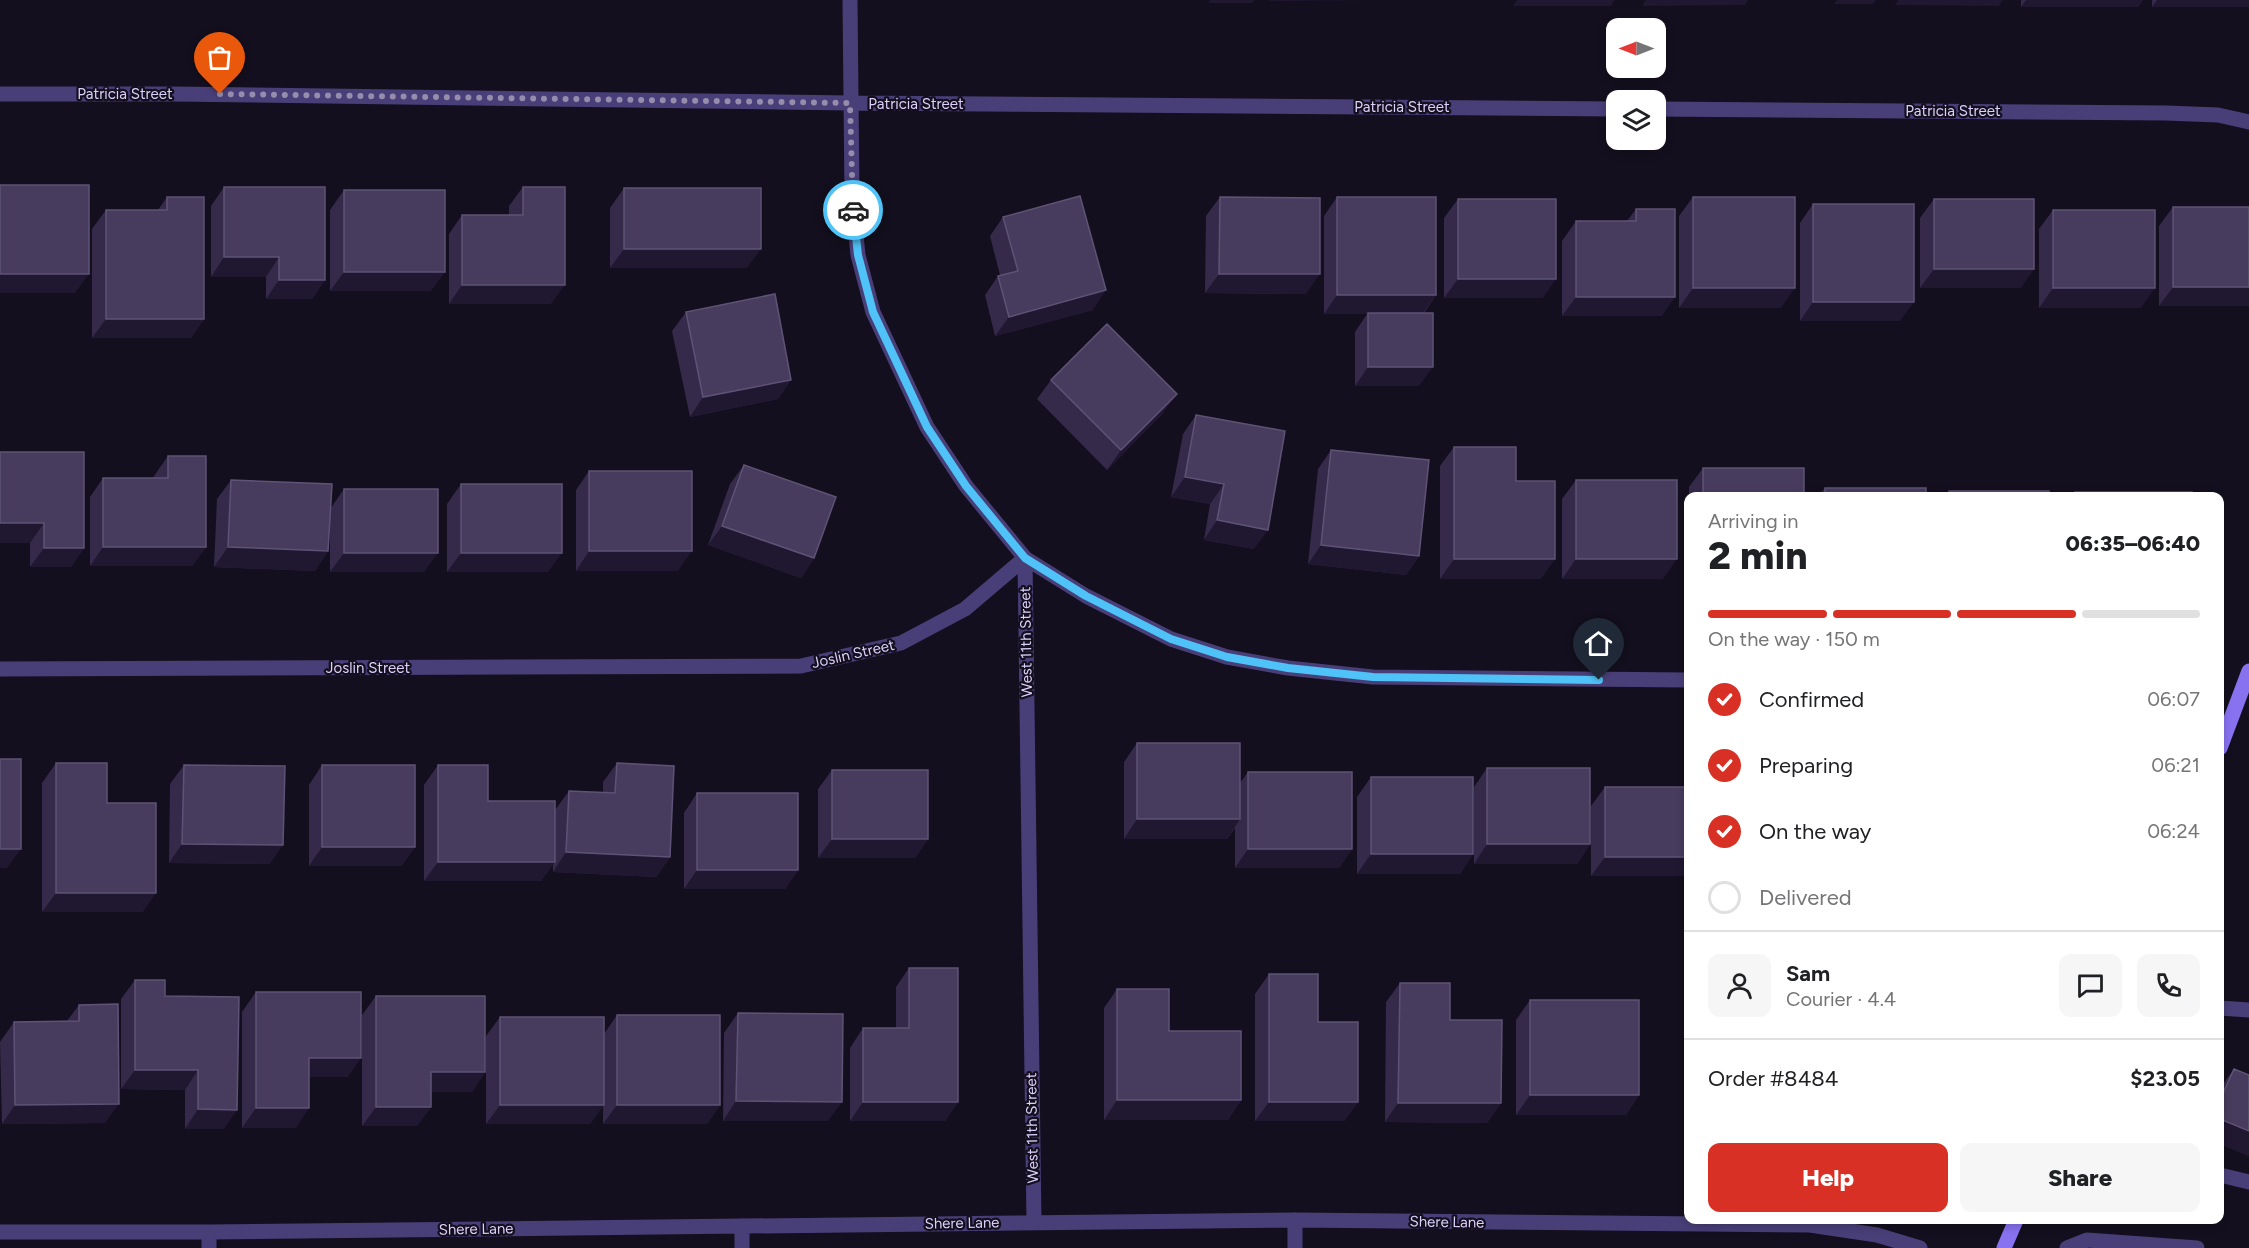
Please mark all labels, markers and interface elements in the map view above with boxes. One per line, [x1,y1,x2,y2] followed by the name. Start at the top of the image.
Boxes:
[1606,18,1666,78] north arrow
[1606,18,1666,150] map controls
[194,32,245,94] pin
[203,41,236,74] icon: bag
[77,85,173,103] street label: Patricia Street
[1606,90,1666,150] button: layers
[868,95,964,113] street label: Patricia Street
[1354,98,1450,116] street label: Patricia Street
[1905,102,2001,120] street label: Patricia Street
[823,180,883,240] courier
[837,194,870,227] icon: car
[1708,509,1798,533] text: Arriving in
[2066,530,2200,557] text: 06:35–06:40
[1708,532,1808,579] text: 2 min
[1016,586,1036,697] street label: West 11th Street
[1573,618,1624,680] pin
[1582,627,1615,660] icon: home
[1708,627,1880,651] text: On the way · 150 m
[810,636,896,672] street label: Joslin Street
[326,659,410,677] street label: Joslin Street
[1708,683,1741,716] icon: check
[1759,686,1864,713] text: Confirmed
[2147,687,2200,711] text: 06:07
[1708,749,1741,782] icon: check
[1759,752,1853,779] text: Preparing
[2151,753,2200,777] text: 06:21
[1708,815,1741,848] icon: check
[1759,818,1871,845] text: On the way
[2147,819,2200,843] text: 06:24
[1759,884,1852,911] text: Delivered
[1708,954,1771,1017] button: person
[2059,954,2122,1017] button: chat
[2137,954,2200,1017] button: phone
[1786,960,1830,987] text: Sam
[1786,987,1896,1011] text: Courier · 4.4
[1708,1065,1838,1092] text: Order #8484
[2130,1065,2200,1092] text: $23.05
[1022,1072,1042,1183] street label: West 11th Street
[1708,1143,1948,1212] button: Help
[1960,1143,2200,1212] button: Share
[1409,1212,1485,1232] street label: Shere Lane
[924,1213,1000,1233] street label: Shere Lane
[438,1219,514,1239] street label: Shere Lane

